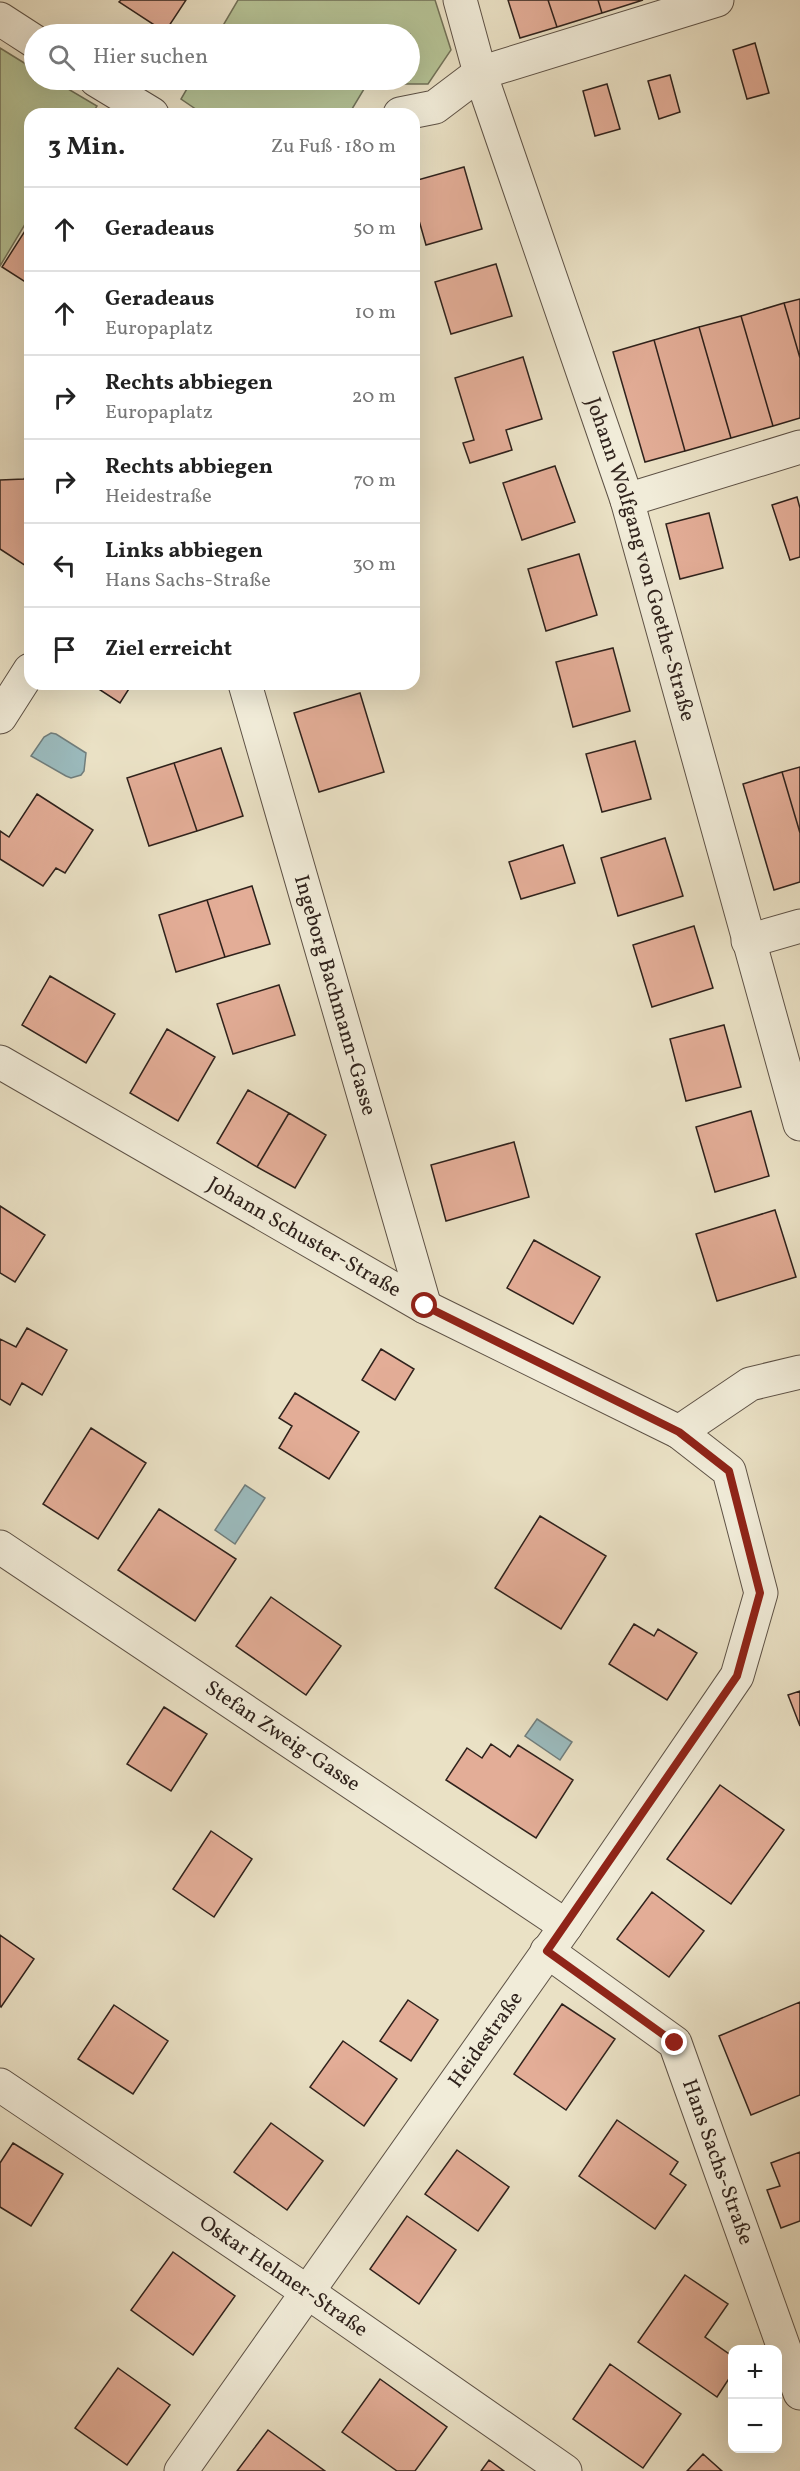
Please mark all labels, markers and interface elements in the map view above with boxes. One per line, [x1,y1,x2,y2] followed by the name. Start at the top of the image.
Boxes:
[24,24,420,90] search box
[45,41,78,74] icon: search
[93,42,208,73] text: Hier suchen
[48,129,125,165] text: 3 Min.
[271,133,396,161] text: Zu Fuß · 180 m
[48,213,81,246] icon: ahead
[105,214,215,245] text: Geradeaus
[353,215,396,243] text: 50 m
[105,284,215,315] text: Geradeaus
[48,297,81,330] icon: ahead
[355,299,396,327] text: 10 m
[105,315,213,343] text: Europaplatz
[105,368,273,399] text: Rechts abbiegen
[48,381,81,414] icon: right
[352,383,396,411] text: 20 m
[578,394,702,725] street label: Johann Wolfgang von Goethe-Straße
[105,399,213,427] text: Europaplatz
[105,452,273,483] text: Rechts abbiegen
[48,465,81,498] icon: right
[353,467,396,495] text: 70 m
[105,483,212,511] text: Heidestraße
[105,536,263,567] text: Links abbiegen
[48,549,81,582] icon: left
[352,551,396,579] text: 30 m
[105,567,271,595] text: Hans Sachs-Straße
[48,633,81,666] icon: arrive
[105,634,232,665] text: Ziel erreicht
[286,872,383,1119] street label: Ingeborg Bachmann-Gasse
[202,1170,406,1305] street label: Johann Schuster-Straße
[411,1292,437,1318] route start
[199,1674,366,1799] street label: Stefan Zweig-Gasse
[441,1986,530,2094] street label: Heidestraße
[661,2029,687,2055] route end
[675,2075,760,2249] street label: Hans Sachs-Straße
[193,2209,374,2344] street label: Oskar Helmer-Straße
[728,2345,782,2453] map controls
[728,2345,782,2399] button: +
[728,2399,782,2453] button: −

